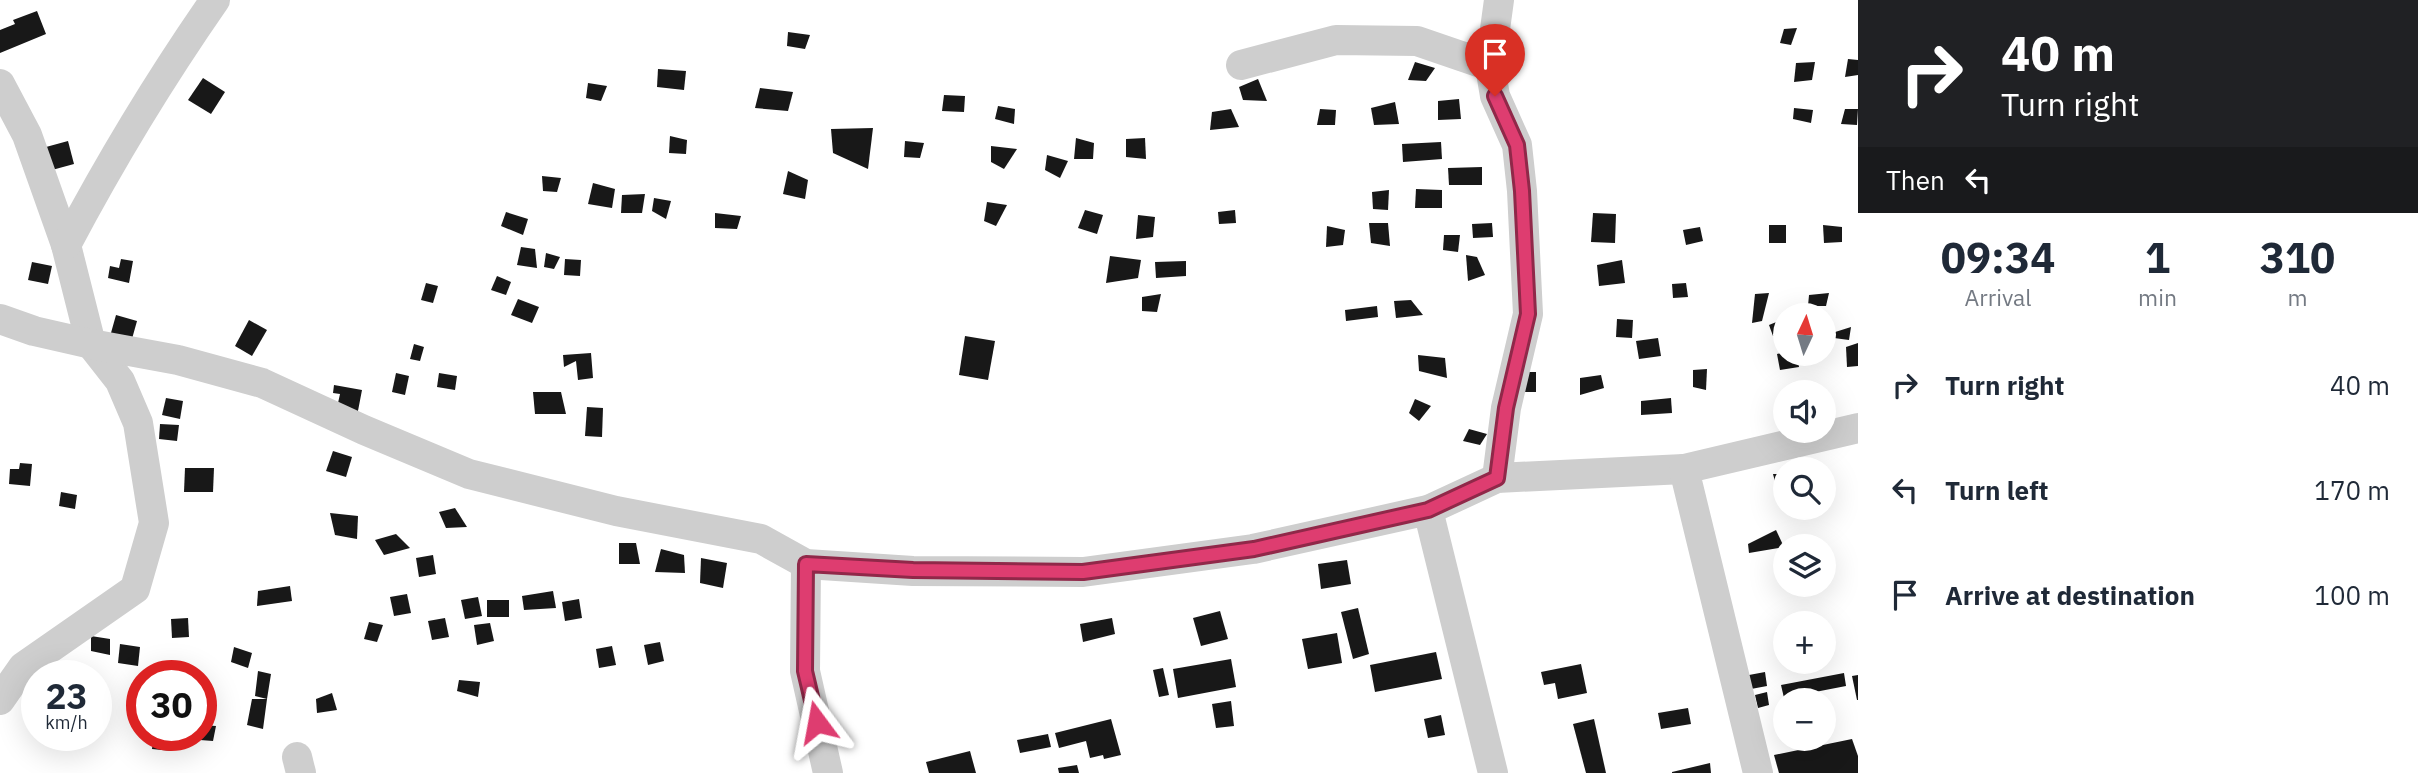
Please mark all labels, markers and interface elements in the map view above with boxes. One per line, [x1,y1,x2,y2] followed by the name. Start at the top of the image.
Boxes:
[2001,21,2115,84] text: 40 m
[1465,24,1525,96] pin
[1886,28,1977,119] icon: right
[1476,35,1514,73] icon: arrive
[2001,83,2139,125] text: Turn right
[1959,161,1997,199] icon: left
[1886,163,1945,197] text: Then
[1941,230,2055,285] text: 09:34
[2145,230,2170,285] text: 1
[2260,230,2335,285] text: 310
[1965,282,2032,312] text: Arrival
[2138,282,2177,312] text: min
[2287,282,2308,312] text: m
[1773,303,1836,366] north arrow
[1773,303,1836,751] map controls
[1886,366,1924,404] icon: right
[1945,368,2064,402] text: Turn right
[2330,368,2390,402] text: 40 m
[1773,380,1836,443] button: sound
[1773,457,1836,520] button: search
[1886,471,1924,509] icon: left
[1945,473,2048,507] text: Turn left
[2314,473,2390,507] text: 170 m
[1773,534,1836,597] button: layers
[1886,576,1924,614] icon: arrive
[1945,578,2195,612] text: Arrive at destination
[2314,578,2390,612] text: 100 m
[1773,611,1836,674] button: +
[126,660,217,751] speed limit sign: 30
[45,673,88,719] text: 23
[780,685,854,759] position arrow
[1773,688,1836,751] button: −
[45,711,88,734] text: km/h

